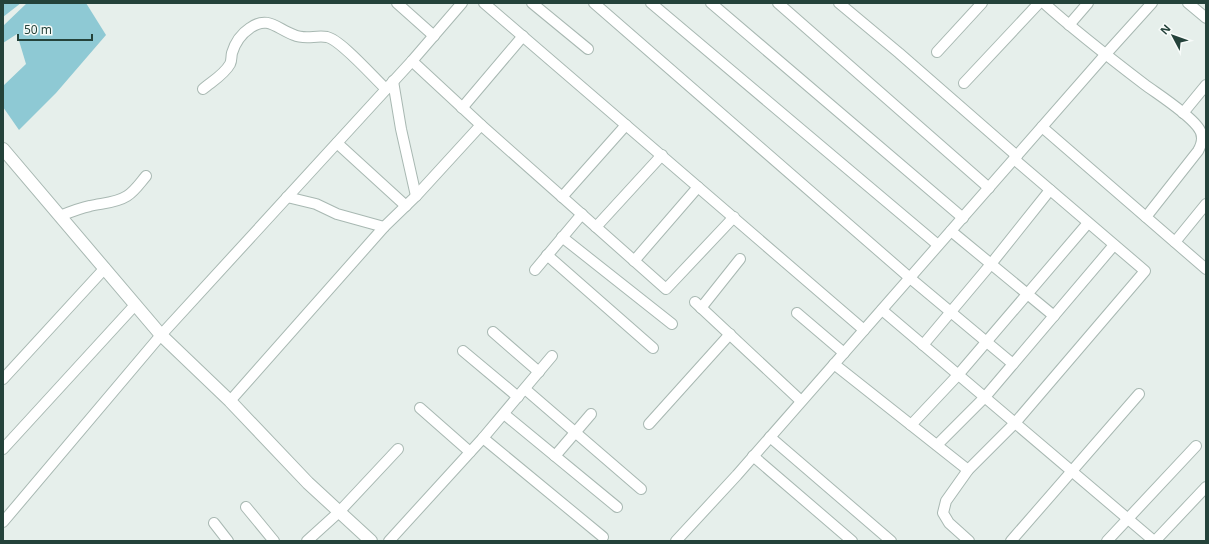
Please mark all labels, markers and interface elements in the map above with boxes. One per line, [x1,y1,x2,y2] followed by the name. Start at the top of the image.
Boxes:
[18,16,92,42] scale bar
[1153,16,1193,56] north arrow
[24,21,52,38] text: 50 m
[1156,21,1174,37] text: N

